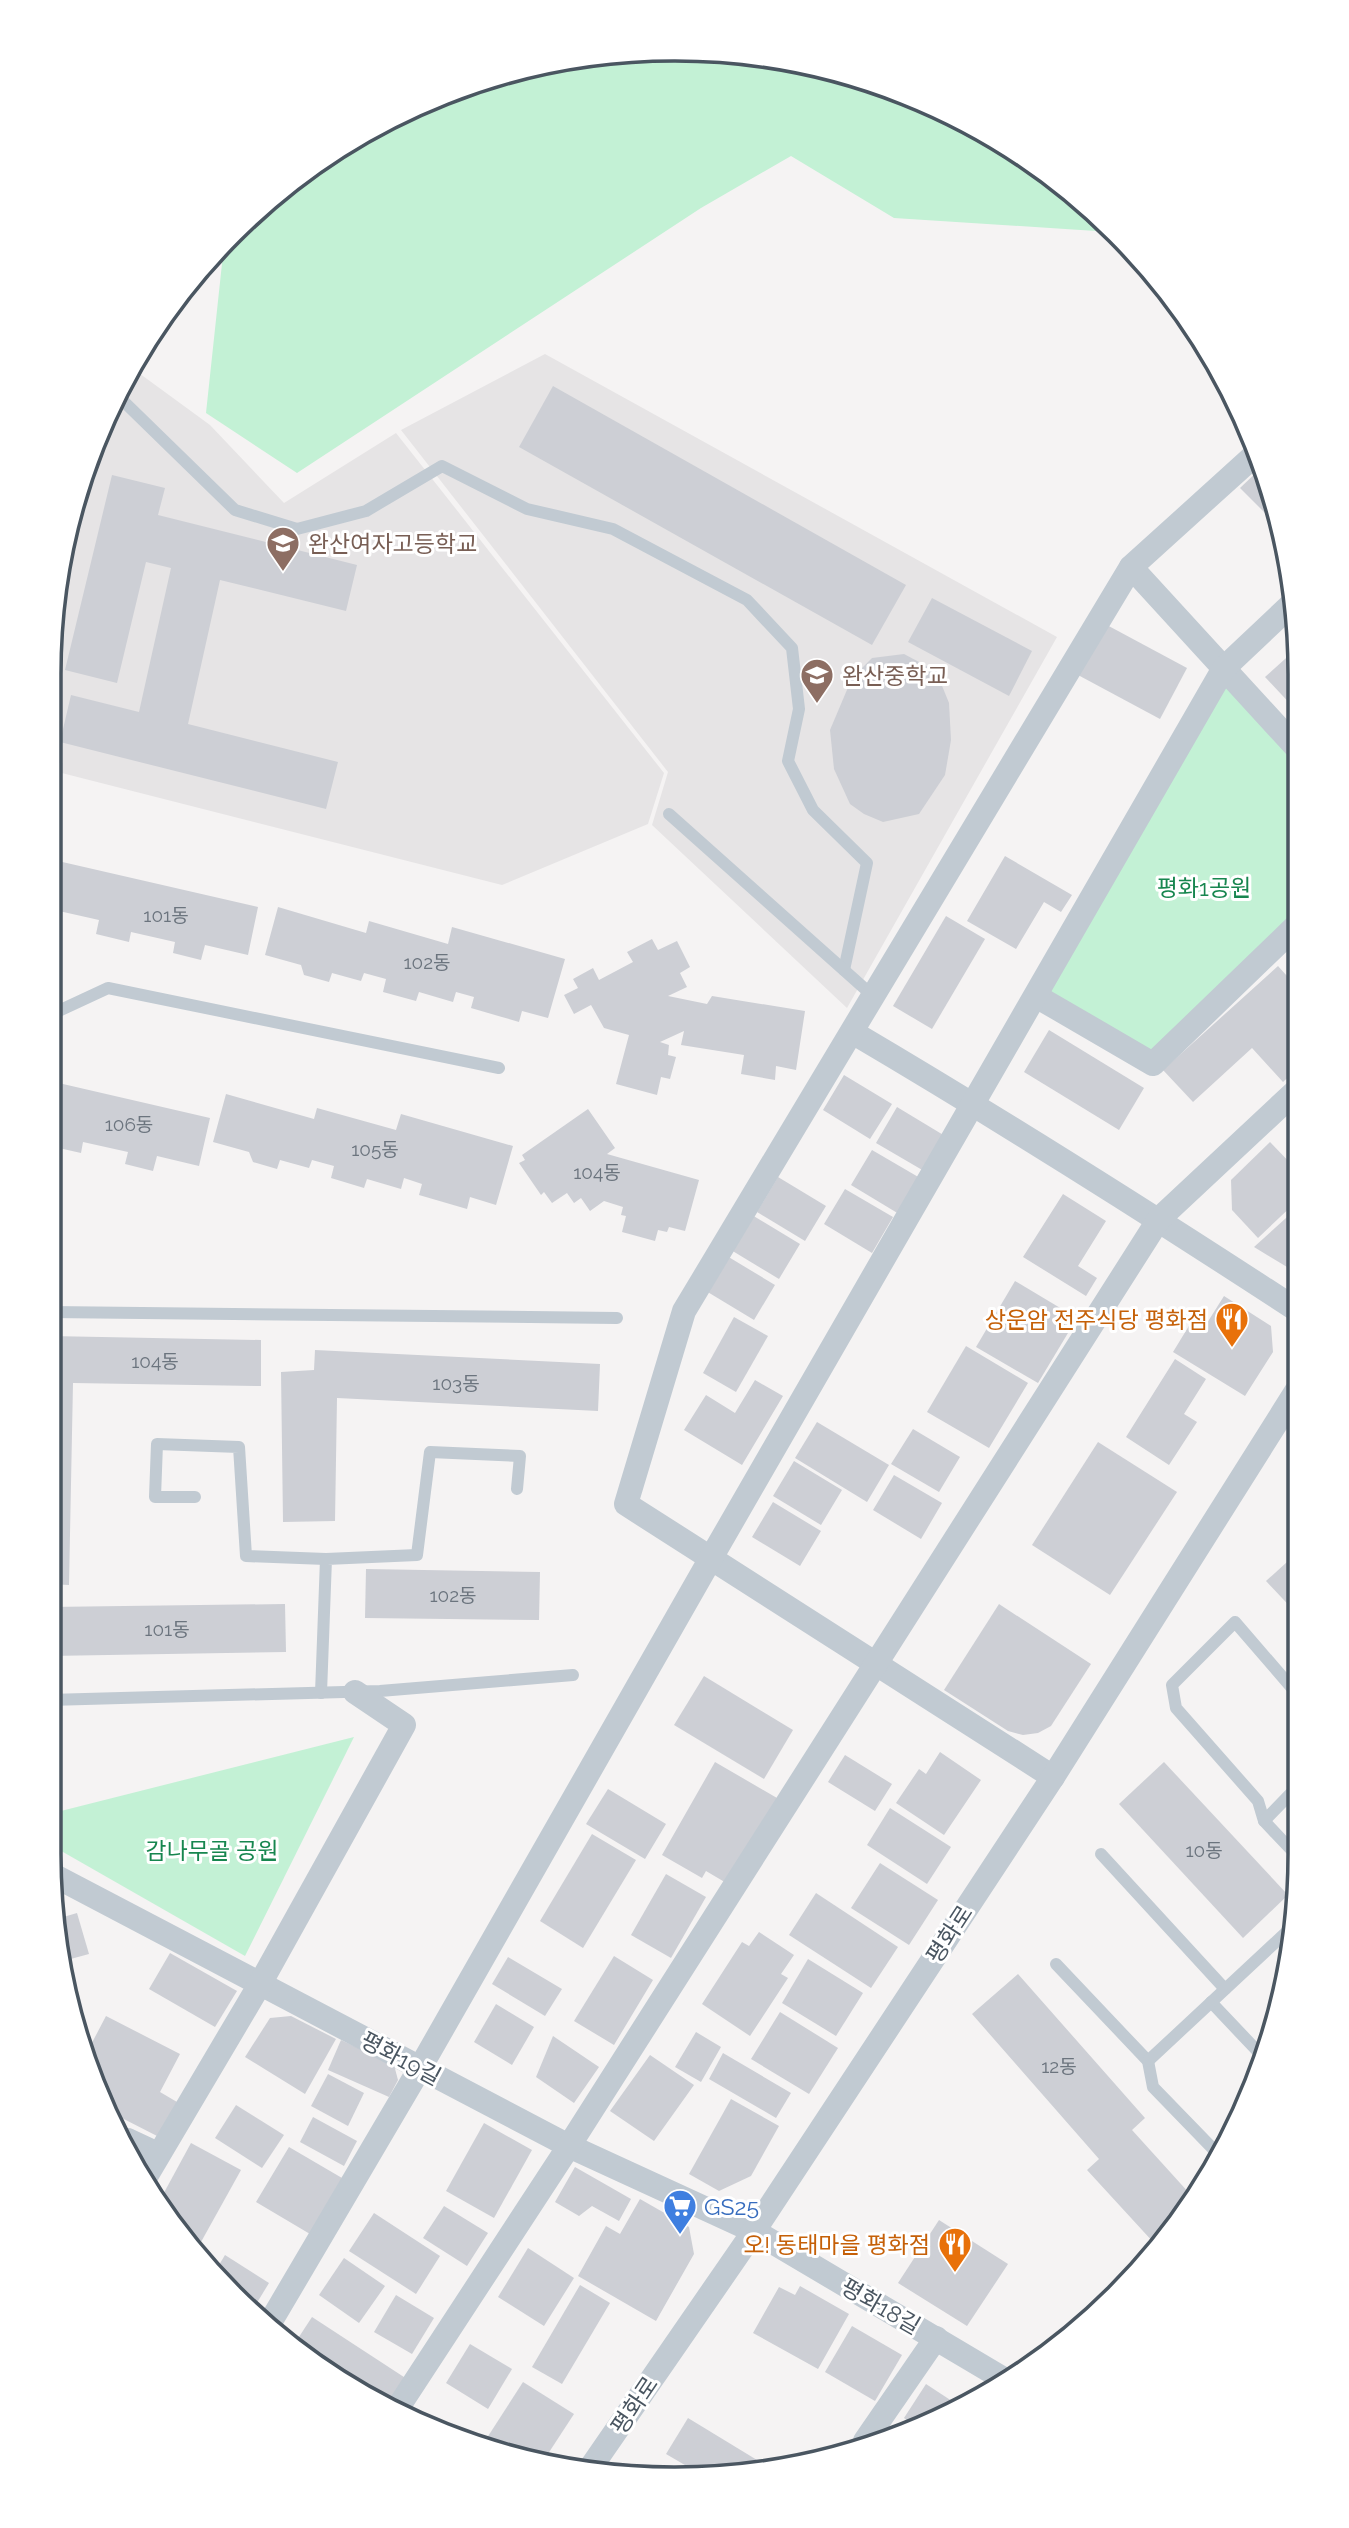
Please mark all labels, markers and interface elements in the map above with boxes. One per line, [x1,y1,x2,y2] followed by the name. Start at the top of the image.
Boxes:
[264,524,302,573] school or university icon: 완산여자고등학교
[308,530,477,557] place label: 완산여자고등학교
[798,656,836,705] school or university icon: 완산중학교
[842,662,948,689] place label: 완산중학교
[1157,874,1251,901] park label: 평화1공원
[143,904,189,926] house number: 101동
[403,951,451,973] house number: 102동
[105,1113,153,1135] house number: 106동
[351,1138,399,1160] house number: 105동
[573,1161,621,1183] house number: 104동
[1213,1300,1251,1349] restaurant icon: 상운암 전주식당 평화점
[985,1306,1208,1333] place label: 상운암 전주식당 평화점
[131,1350,179,1372] house number: 104동
[432,1372,480,1394] house number: 103동
[429,1584,477,1606] house number: 102동
[144,1618,190,1640] house number: 101동
[146,1837,278,1864] park label: 감나무골 공원
[1185,1839,1223,1861] house number: 10동
[920,1900,978,1968] street label: 평화로
[356,2026,446,2090] street label: 평화19길
[1041,2055,1077,2077] house number: 12동
[661,2187,699,2236] supermarket icon: GS25
[704,2193,759,2220] place label: GS25
[936,2225,974,2274] restaurant icon: 오! 동태마을 평화점
[743,2231,930,2258] place label: 오! 동태마을 평화점
[837,2273,925,2339] street label: 평화18길
[605,2371,663,2439] street label: 평화로

